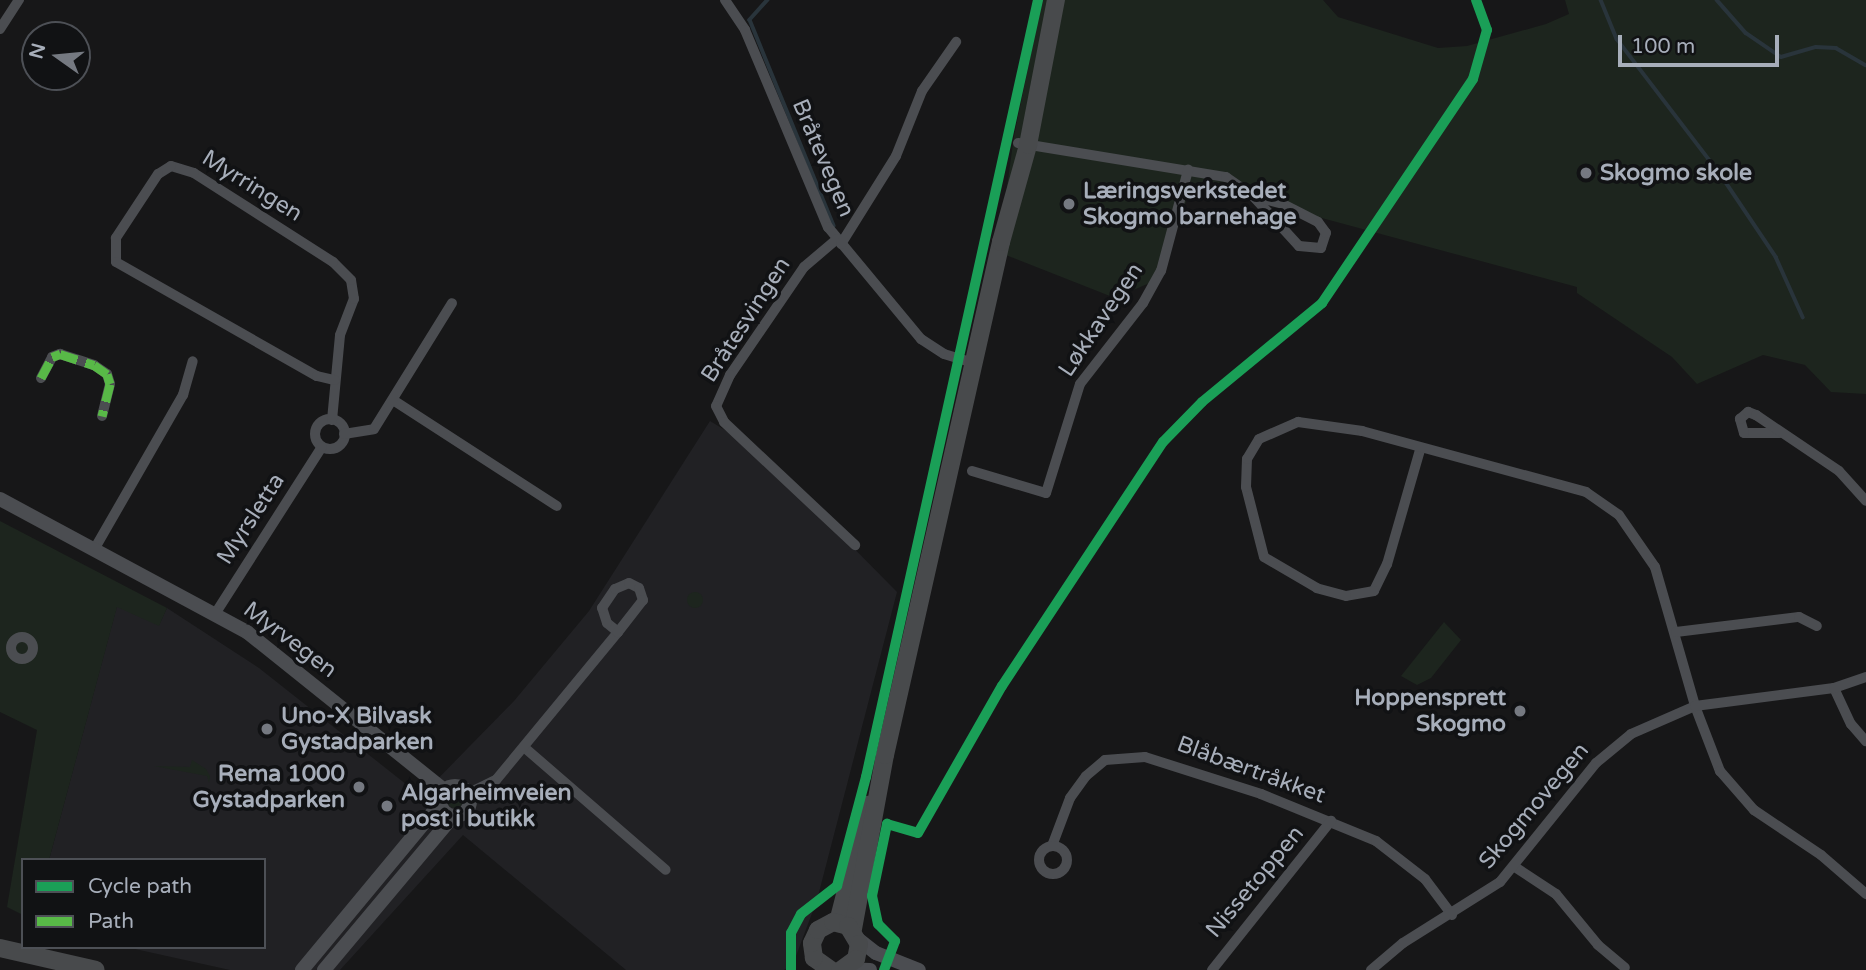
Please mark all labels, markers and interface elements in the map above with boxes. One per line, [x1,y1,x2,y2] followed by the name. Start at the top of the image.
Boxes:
[21,21,91,91] north arrow
[1621,21,1782,65] scale bar
[1631,34,1695,59] text: 100 m
[25,41,50,61] text: N
[786,95,860,221] street label: Bråtevegen
[197,144,307,228] street label: Myrringen
[1600,159,1752,187] place label: Skogmo skole
[1578,165,1594,181] marker: Skogmo skole
[1083,177,1297,231] place label: Læringsverkstedet Skogmo barnehage
[1061,196,1077,212] marker: Læringsverkstedet Skogmo barnehage
[695,252,797,388] street label: Bråtesvingen
[1053,258,1149,382] street label: Løkkavegen
[211,468,291,570] street label: Myrsletta
[238,596,342,684] street label: Myrvegen
[1354,684,1506,738] place label: Hoppensprett Skogmo
[281,702,434,756] place label: Uno-X Bilvask Gystadparken
[1512,703,1528,719] marker: Hoppensprett Skogmo
[259,721,275,737] marker: Uno-X Bilvask Gystadparken
[1173,730,1329,810] street label: Blåbærtråkket
[1473,737,1595,875] street label: Skogmovegen
[192,760,345,814] place label: Rema 1000 Gystadparken
[351,779,367,795] marker: Rema 1000 Gystadparken
[401,779,571,833] place label: Algarheimveien post i butikk
[379,798,395,814] marker: Algarheimveien post i butikk
[1200,820,1310,944] street label: Nissetoppen
[21,858,266,949] legend
[88,874,192,899] text: Cycle path
[88,909,134,934] text: Path

